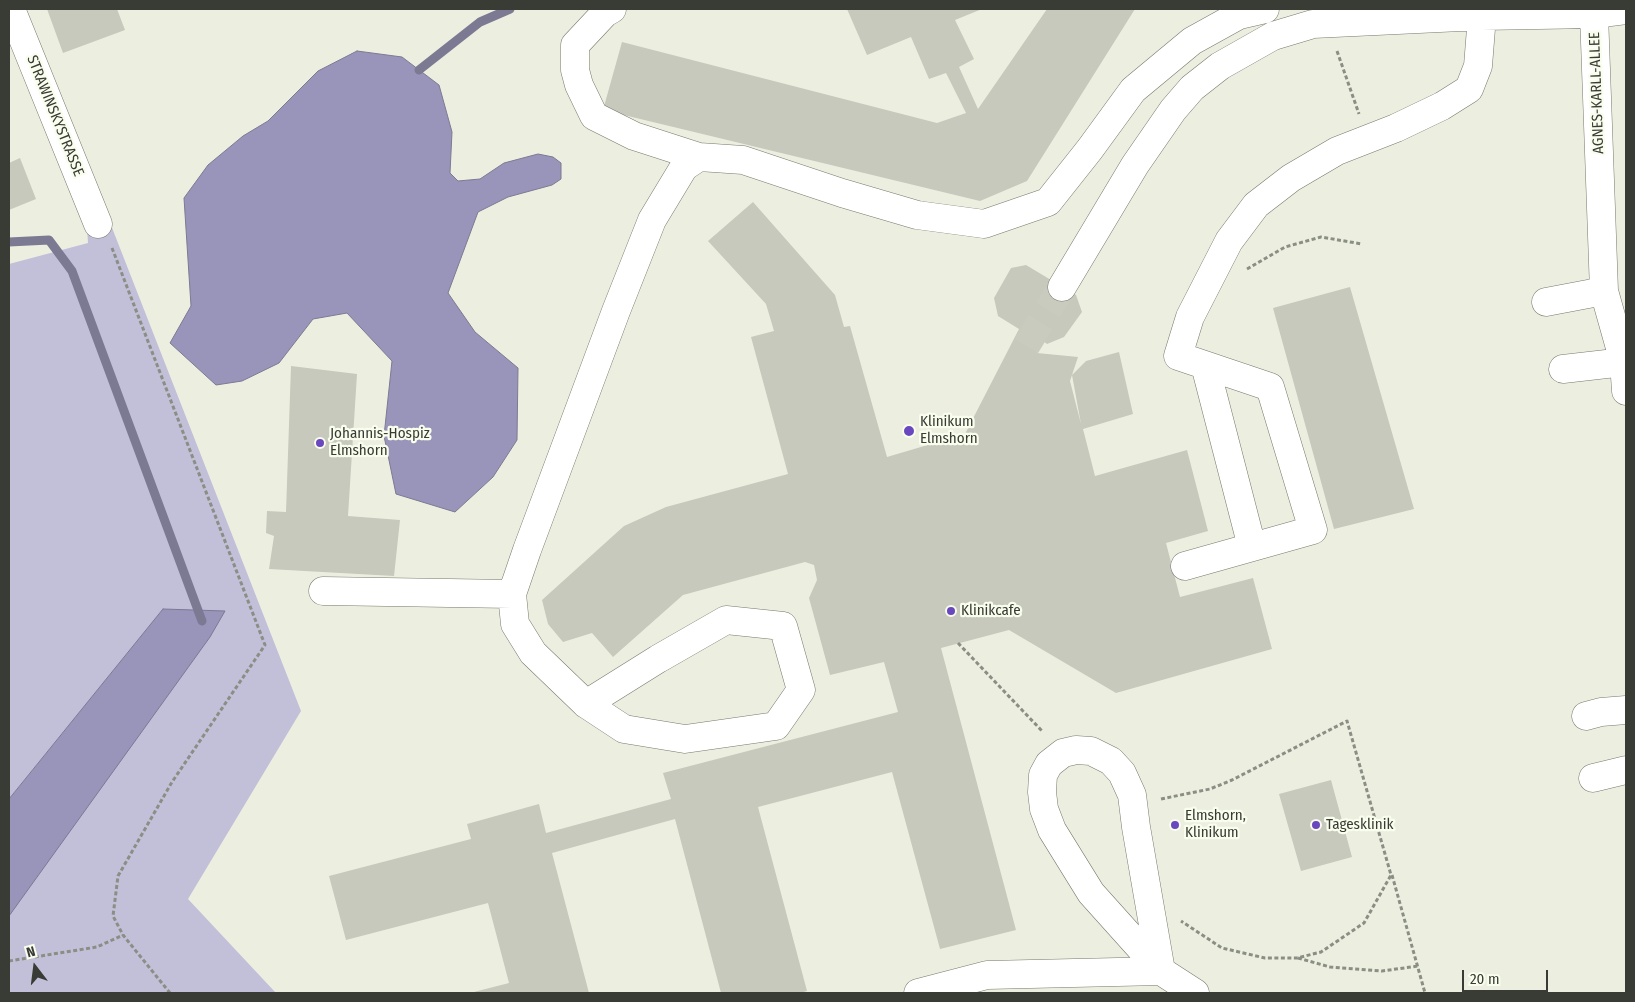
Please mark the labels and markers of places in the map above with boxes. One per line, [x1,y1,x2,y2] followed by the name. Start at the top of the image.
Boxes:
[920,413,978,448] place label: Klinikum Elmshorn
[902,424,916,438] marker: Klinikum Elmshorn
[330,425,430,460] place label: Johannis-Hospiz Elmshorn
[314,437,326,449] marker: Johannis-Hospiz Elmshorn
[961,602,1021,620] place label: Klinikcafe
[945,605,957,617] marker: Klinikcafe
[1185,807,1246,842] place label: Elmshorn, Klinikum
[1326,816,1393,834] place label: Tagesklinik
[1169,819,1181,831] marker: Elmshorn, Klinikum
[1310,819,1322,831] marker: Tagesklinik

